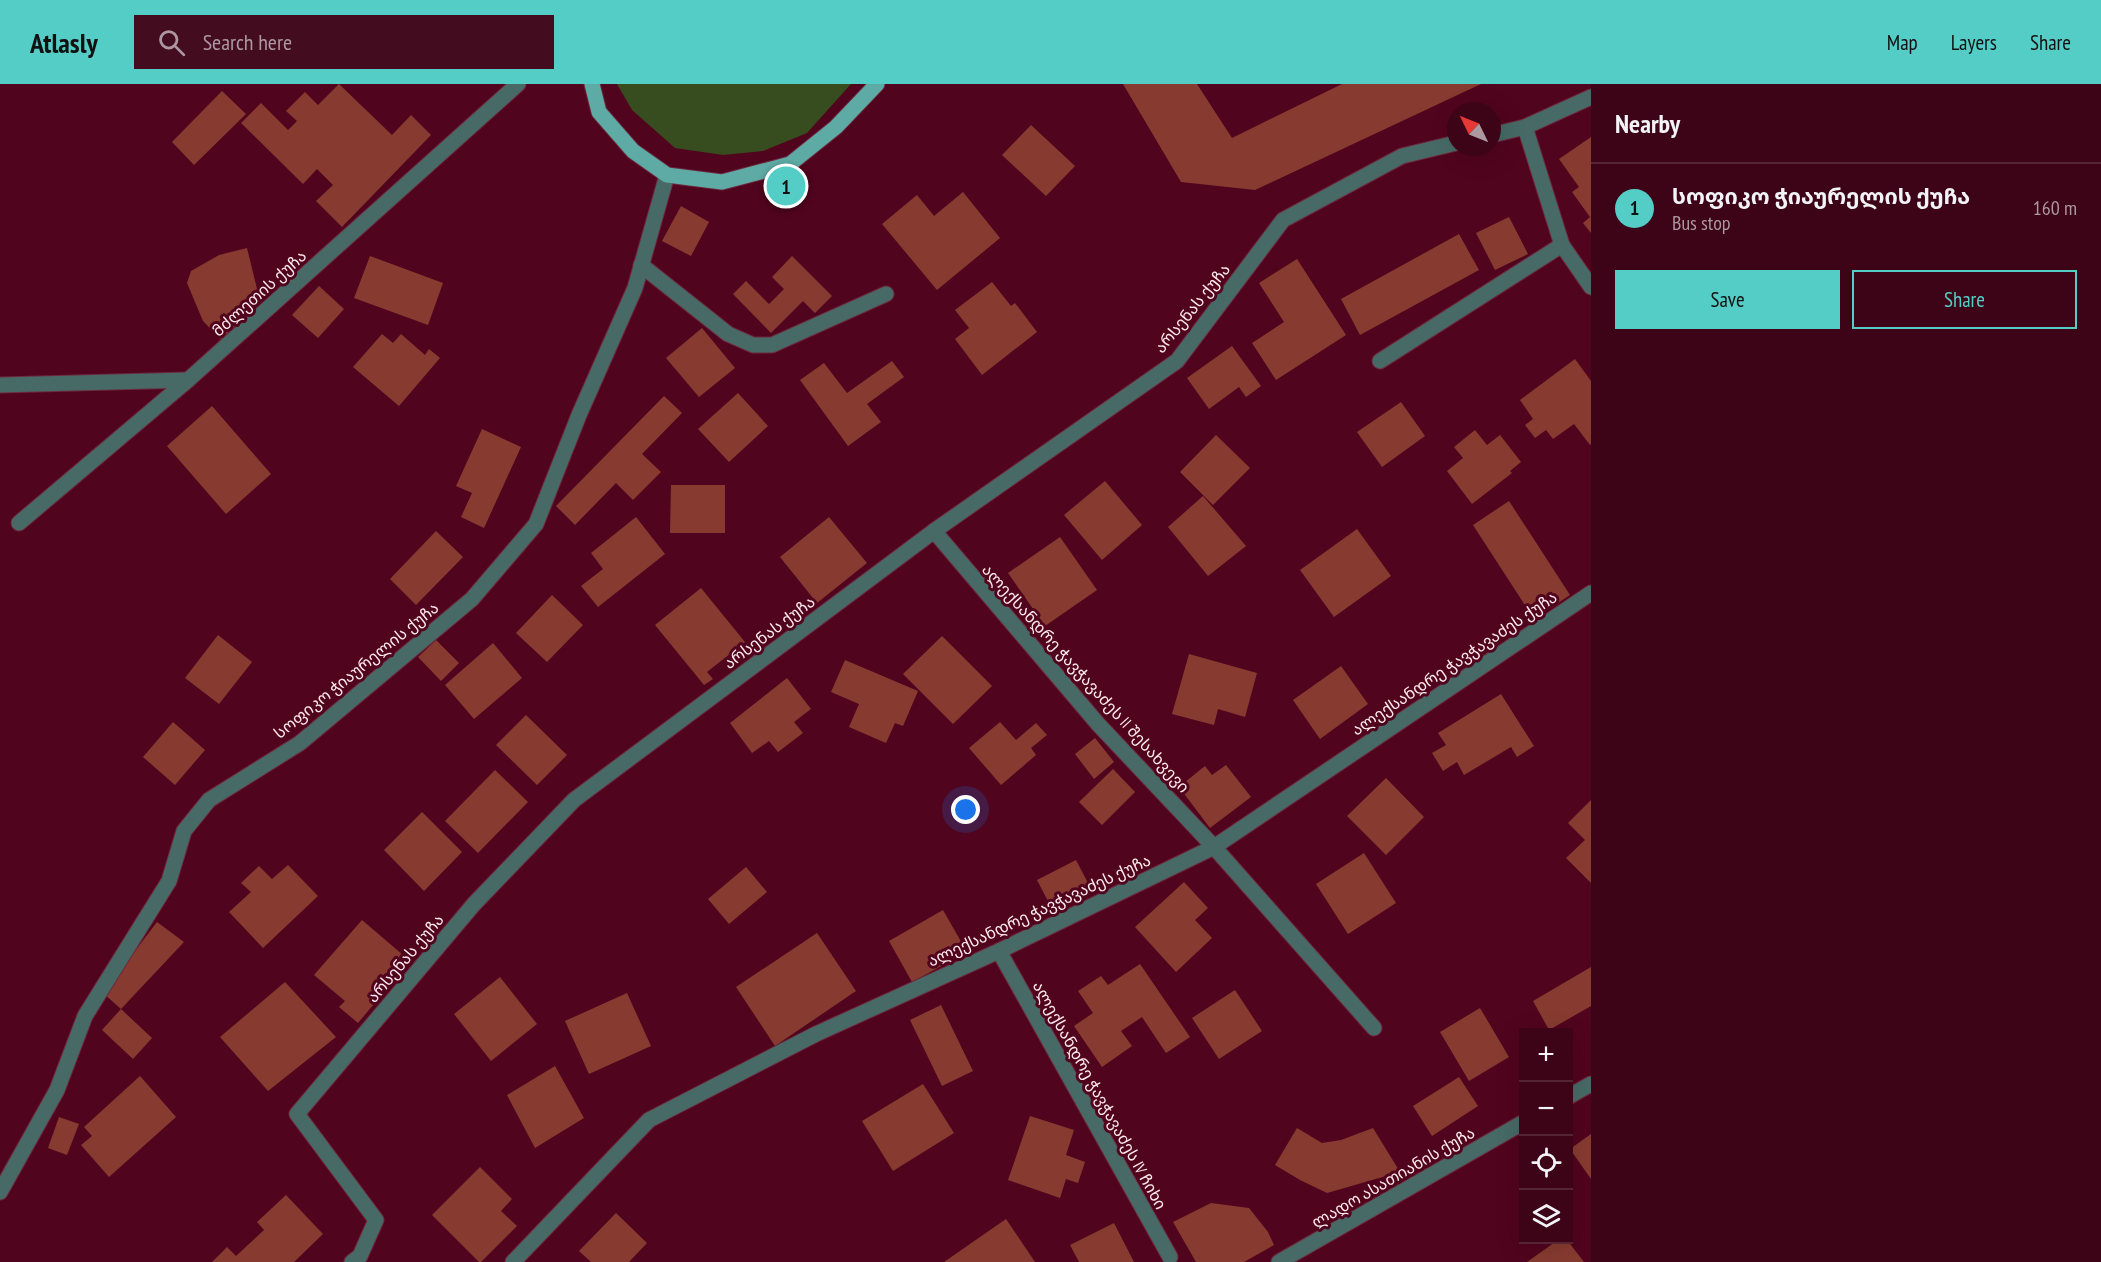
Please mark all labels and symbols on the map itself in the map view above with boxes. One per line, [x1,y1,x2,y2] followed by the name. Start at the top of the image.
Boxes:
[1447,102,1501,156] north arrow
[766,164,806,208] pin: 1
[208,245,311,341] street label: მძლეთის ქუჩა
[1150,259,1234,357] street label: არსენას ქუჩა
[977,560,1194,797] street label: ალექსანდრე ჭავჭავაძეს II შესახვევი
[1347,587,1561,740] street label: ალექსანდრე ჭავჭავაძეს ქუჩა
[719,591,819,673] street label: არსენას ქუჩა
[270,597,443,743] street label: სოფიკო ჭიაურელის ქუჩა
[951,795,980,824] your location
[924,849,1154,971] street label: ალექსანდრე ჭავჭავაძეს ქუჩა
[362,910,448,1006] street label: არსენას ქუჩა
[1028,977,1171,1213] street label: ალექსანდრე ჭავჭავაძეს IV ჩიხი
[1308,1122,1479,1233] street label: ლადო ასათიანის ქუჩა

